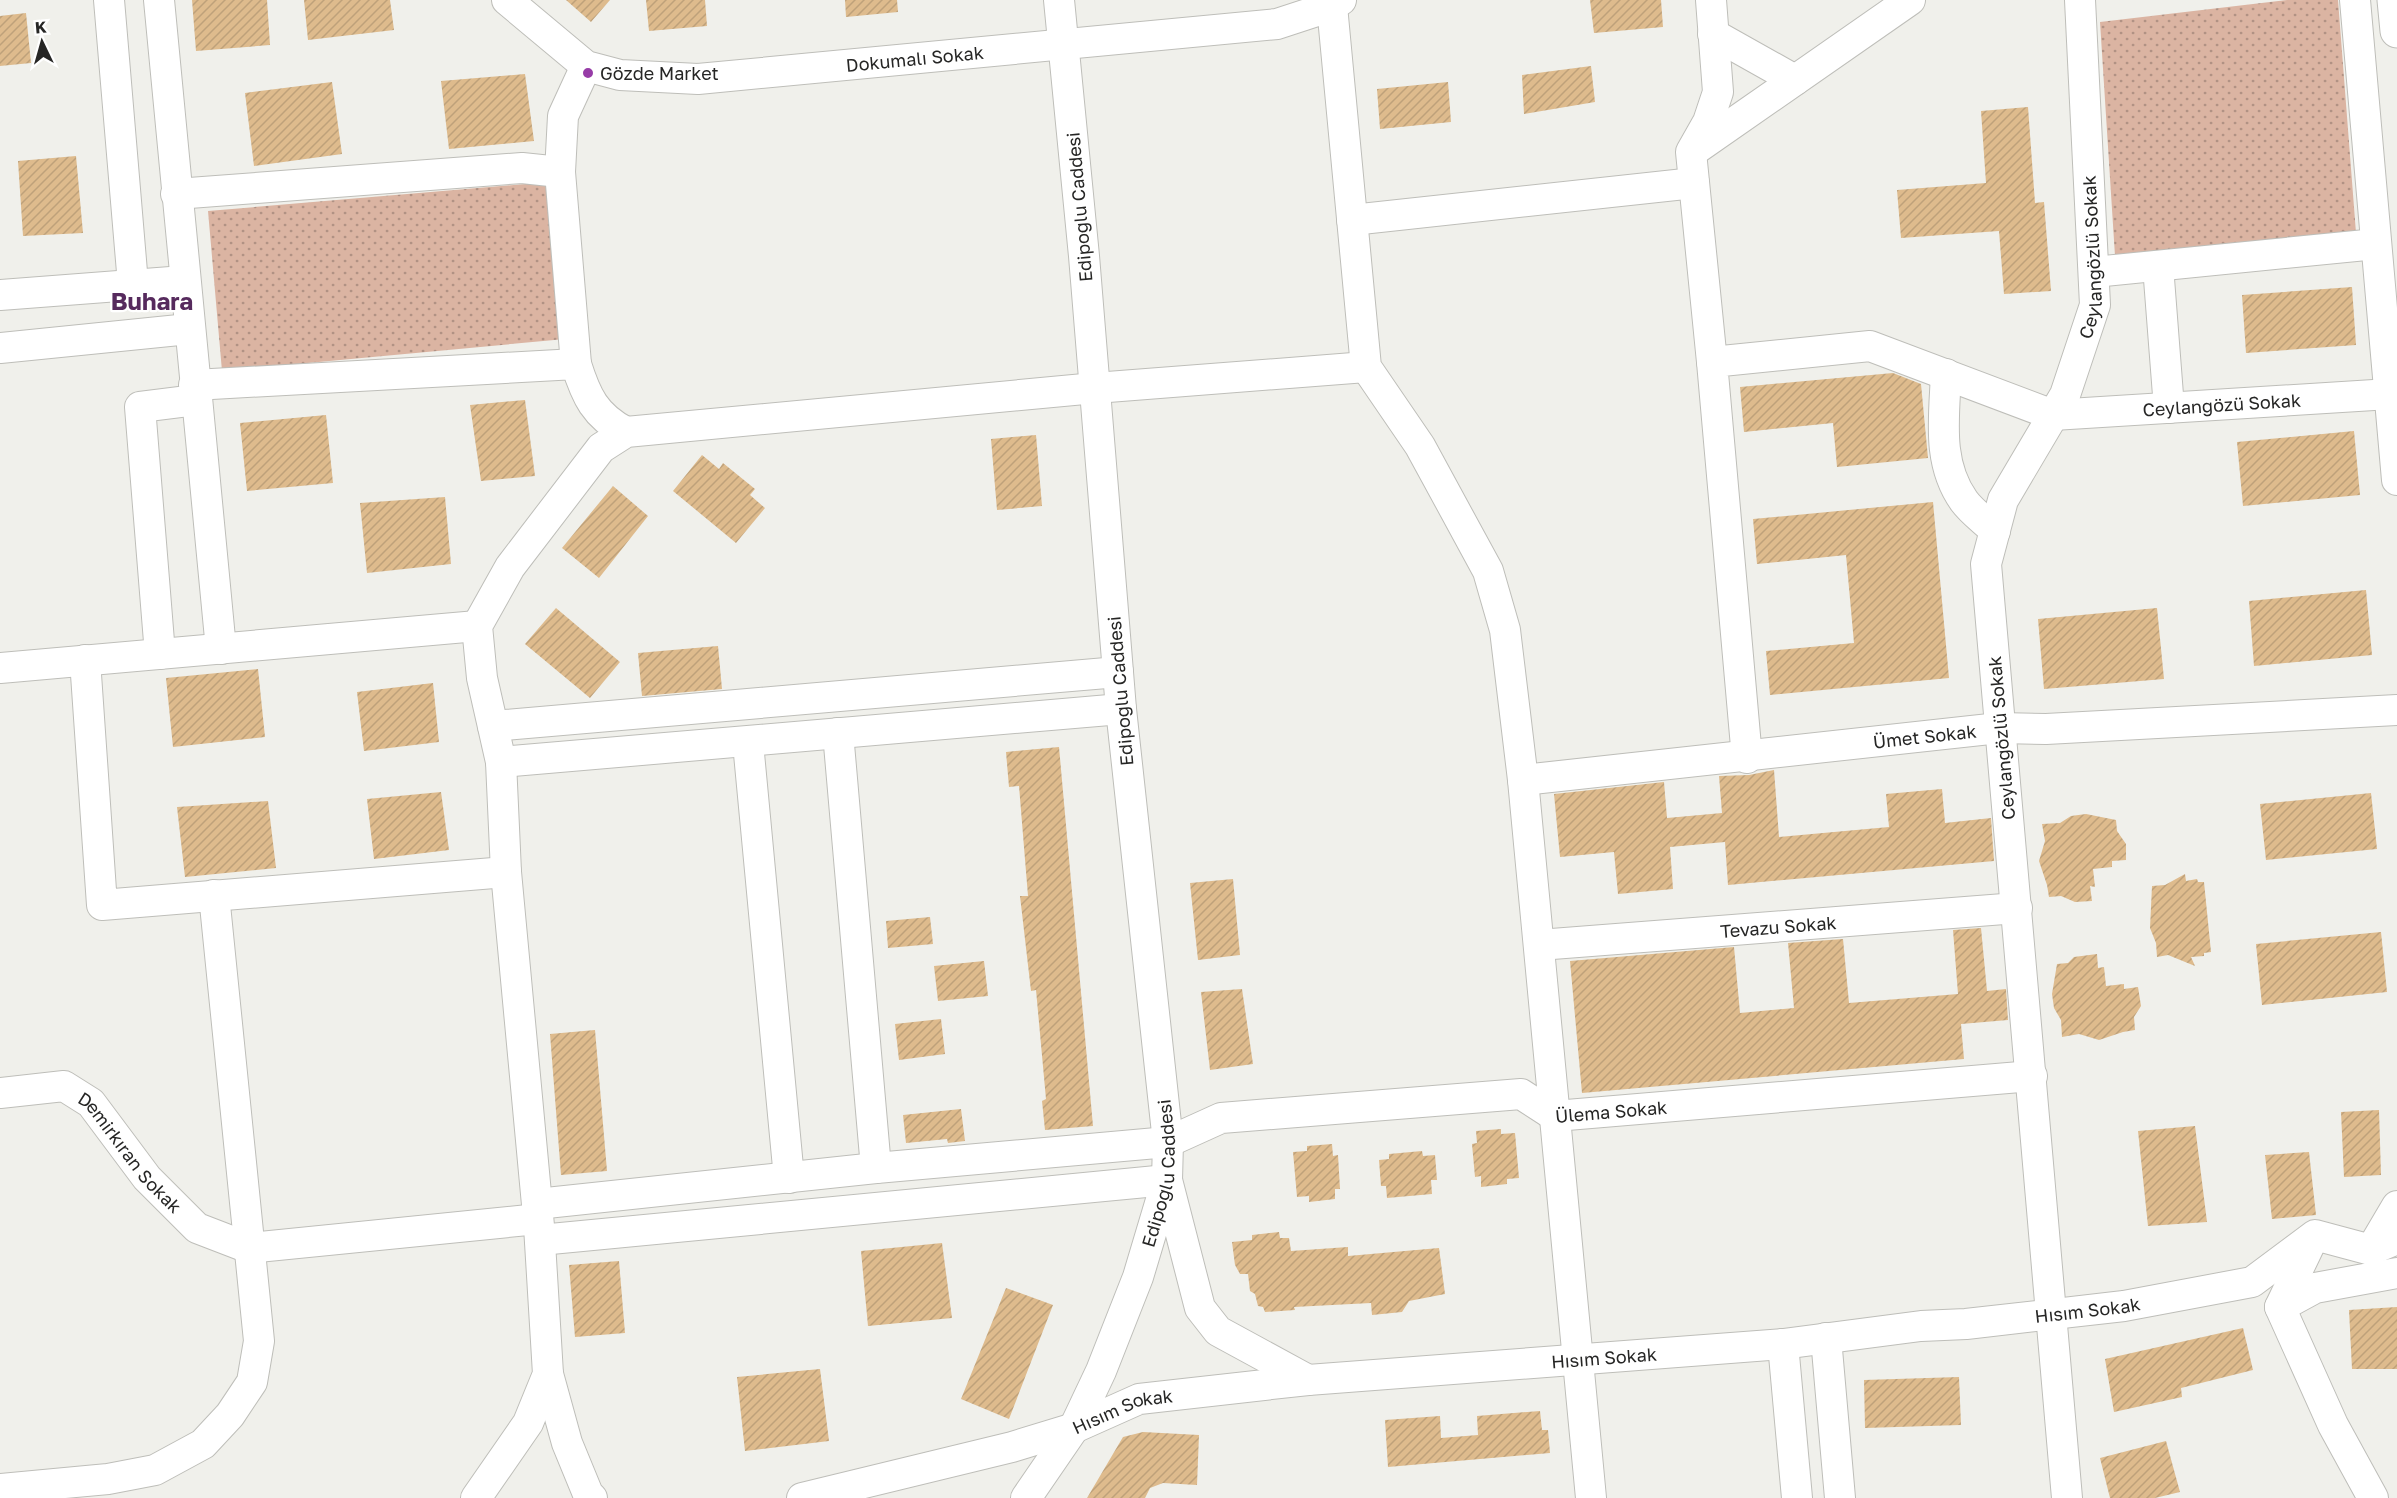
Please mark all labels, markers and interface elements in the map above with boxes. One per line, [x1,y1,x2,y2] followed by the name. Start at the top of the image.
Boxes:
[12,12,72,72] north arrow
[34,17,48,38] text: K
[845,41,985,76] street label: Dokumalı Sokak
[600,62,719,84] place label: Gözde Market
[581,66,595,80] marker: Gözde Market
[1061,131,1097,283] street label: Edipoğlu Caddesi
[2074,175,2106,341] street label: Ceylangözlü Sokak
[111,286,193,315] district label: Buhara
[2142,389,2302,420] street label: Ceylangözü Sokak
[1102,615,1138,767] street label: Edipoğlu Caddesi
[1983,655,2019,821] street label: Ceylangözlü Sokak
[1872,720,1977,753] street label: Ümet Sokak
[1719,911,1837,942] street label: Tevazu Sokak
[74,1087,186,1217] street label: Demirkıran Sokak
[1554,1096,1668,1127] street label: Ülema Sokak
[1137,1098,1179,1250] street label: Edipoğlu Caddesi
[2034,1292,2142,1327] street label: Hısım Sokak
[1550,1343,1658,1373] street label: Hısım Sokak
[1069,1384,1174,1438] street label: Hısım Sokak

